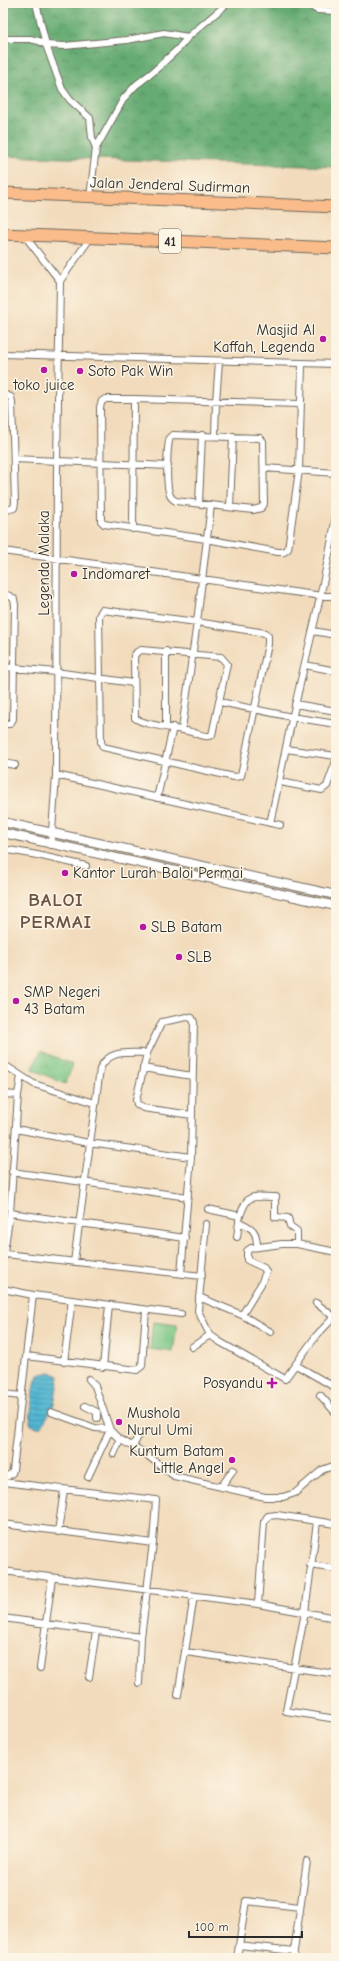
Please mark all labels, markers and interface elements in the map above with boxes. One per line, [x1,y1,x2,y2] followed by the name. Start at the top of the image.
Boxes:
[90,173,250,197] street label: Jalan Jenderal Sudirman
[159,229,181,253] road number: 41
[213,321,315,356] place label: Masjid Al Kaffah, Legenda
[318,334,328,344] marker: Masjid Al Kaffah, Legenda
[88,362,173,380] place label: Soto Pak Win
[39,365,49,375] marker: toko juice
[75,366,85,376] marker: Soto Pak Win
[12,376,75,394] place label: toko juice
[35,510,53,616] street label: Legenda Malaka
[82,565,150,583] place label: Indomaret
[69,569,79,579] marker: Indomaret
[73,864,243,882] place label: Kantor Lurah Baloi Permai
[60,868,70,878] marker: Kantor Lurah Baloi Permai
[20,889,92,933] district label: BALOI PERMAI
[151,918,222,936] place label: SLB Batam
[138,922,148,932] marker: SLB Batam
[187,948,212,966] place label: SLB
[174,952,184,962] marker: SLB
[24,983,100,1018] place label: SMP Negeri 43 Batam
[11,996,21,1006] marker: SMP Negeri 43 Batam
[203,1374,263,1392] place label: Posyandu
[266,1377,278,1389] marker: Posyandu
[127,1404,193,1439] place label: Mushola Nurul Umi
[114,1417,124,1427] marker: Mushola Nurul Umi
[129,1442,224,1477] place label: Kuntum Batam Little Angel
[227,1455,237,1465] marker: Kuntum Batam Little Angel
[189,1913,302,1939] scale bar
[195,1920,228,1934] text: 100 m

